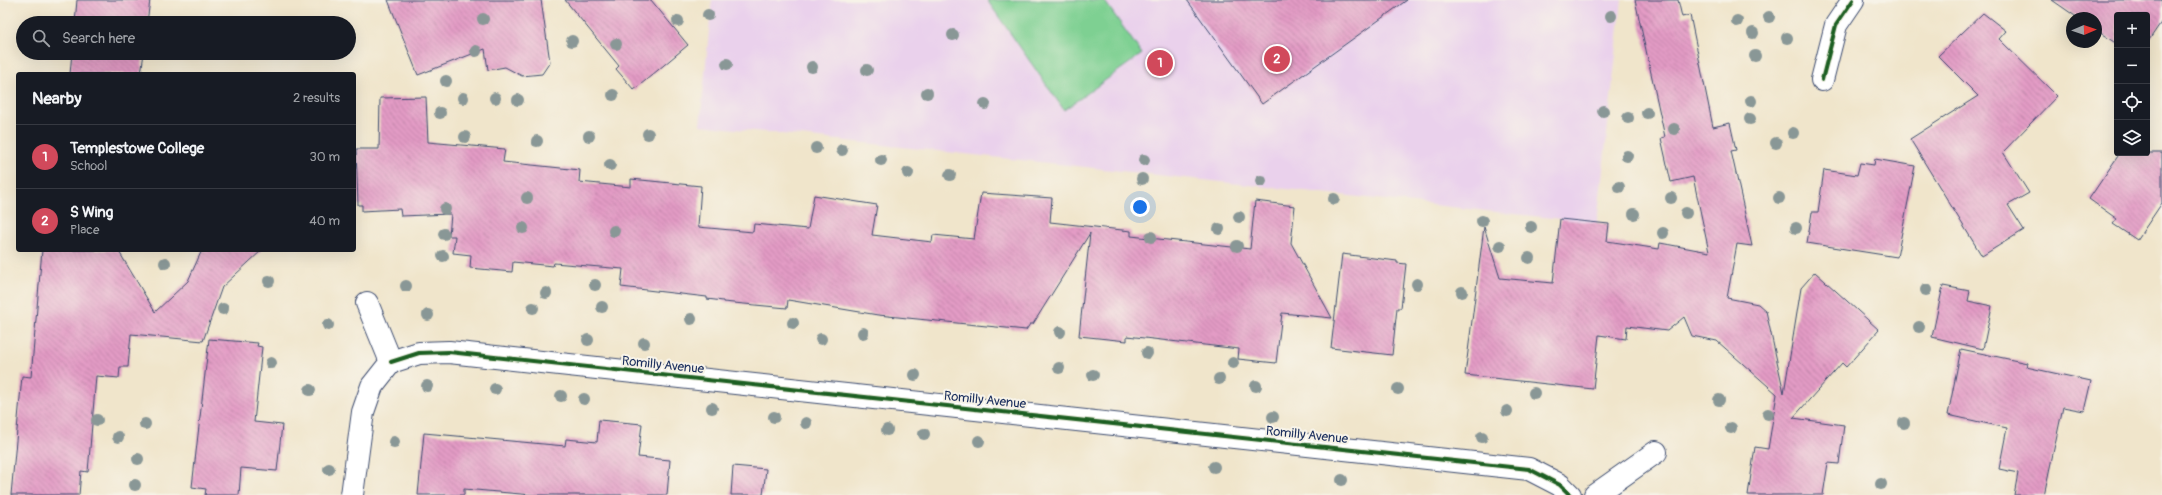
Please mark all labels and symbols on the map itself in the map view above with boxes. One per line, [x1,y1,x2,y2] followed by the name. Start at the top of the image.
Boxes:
[2066,12,2102,48] north arrow
[1264,44,1290,74] pin: 2
[1147,48,1173,78] pin: 1
[1130,197,1150,217] your location
[621,353,705,377] street label: Romilly Avenue
[943,388,1027,412] street label: Romilly Avenue
[1265,423,1349,447] street label: Romilly Avenue

